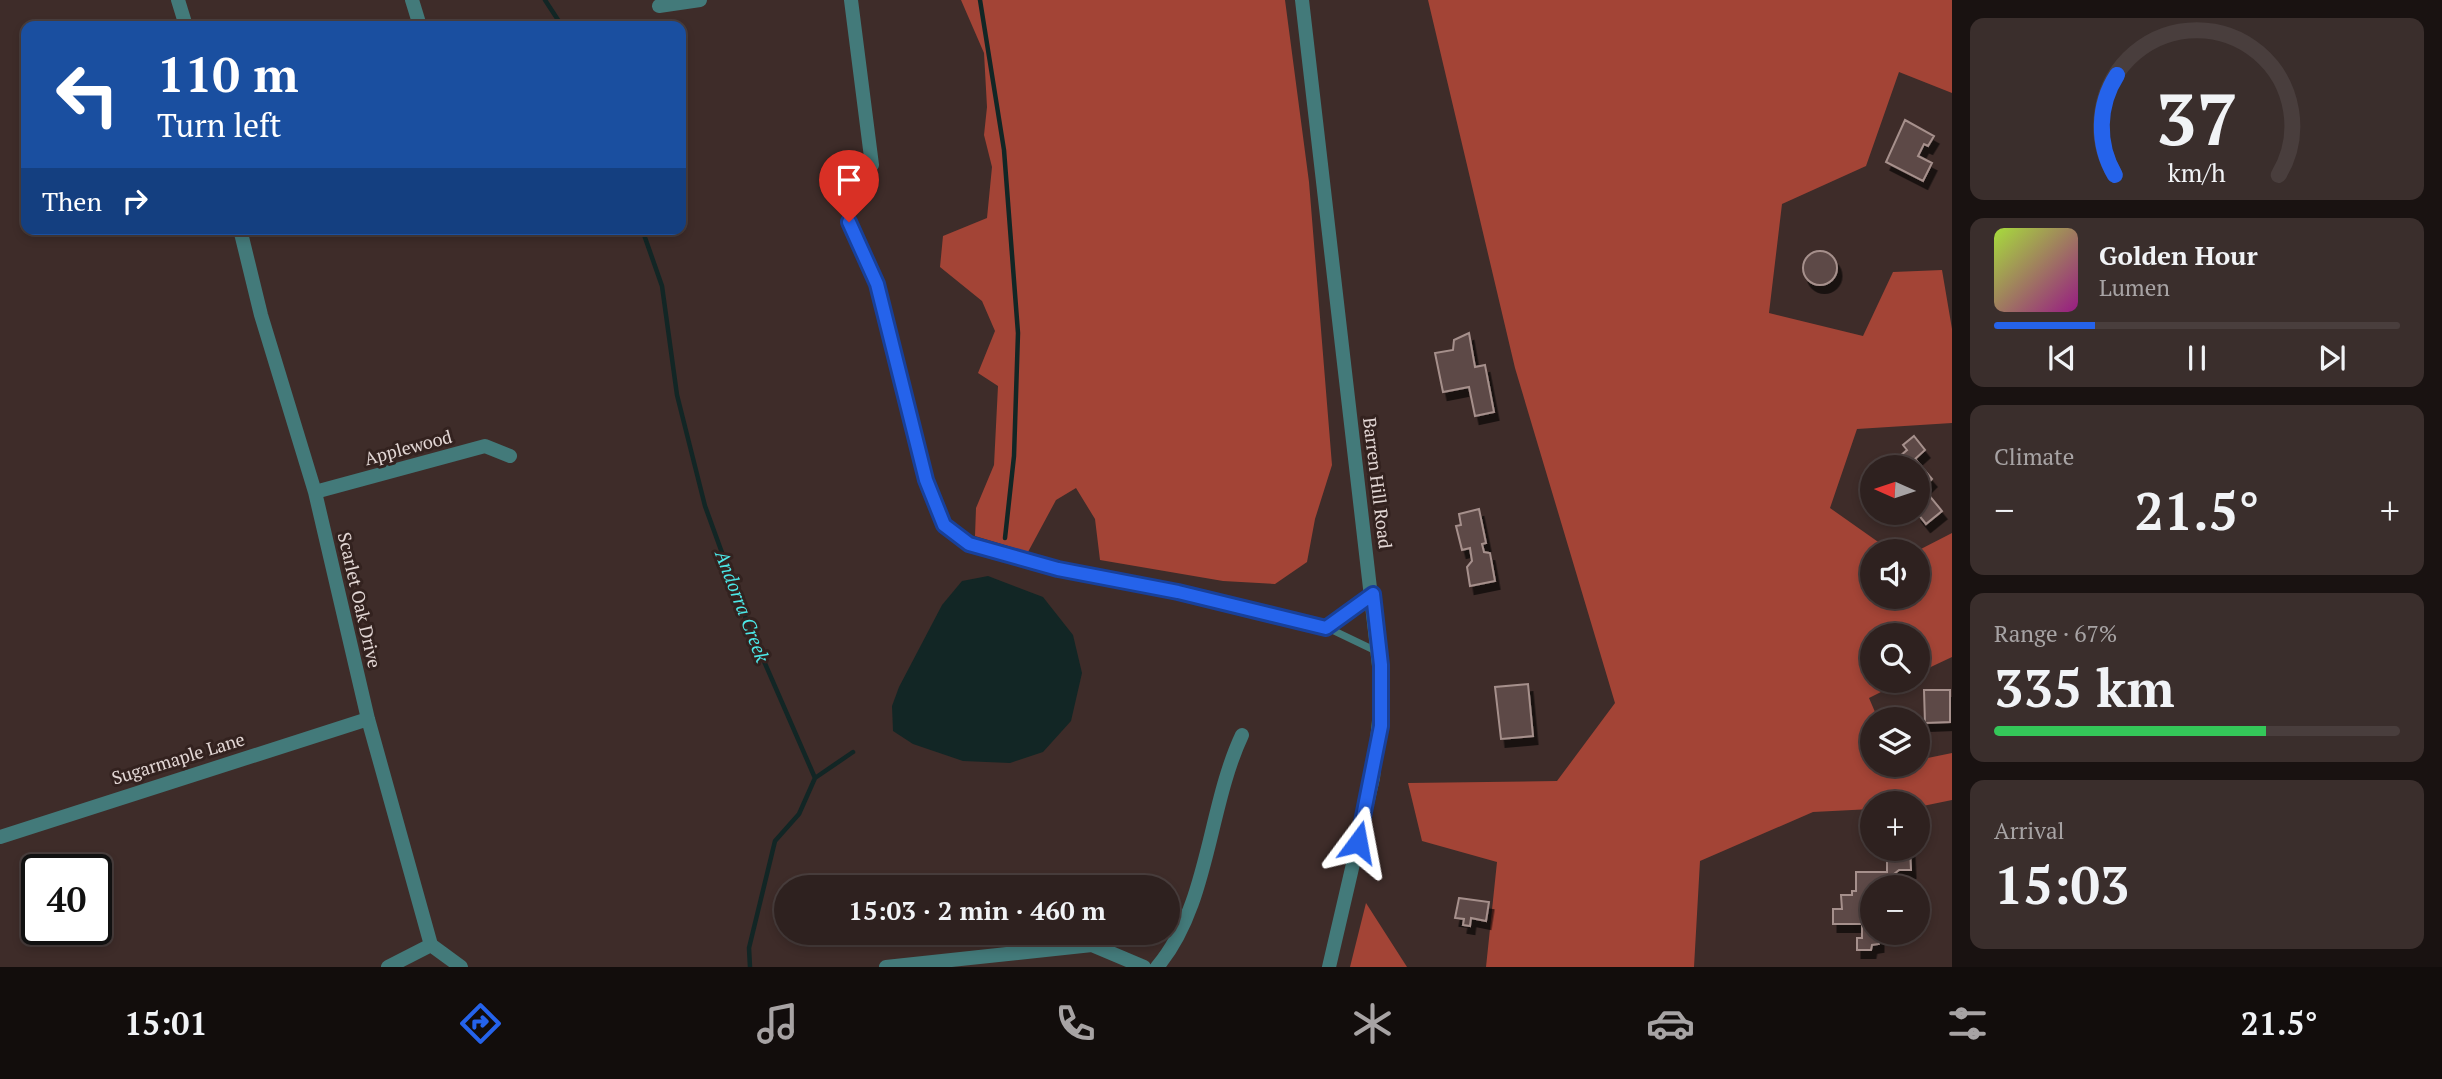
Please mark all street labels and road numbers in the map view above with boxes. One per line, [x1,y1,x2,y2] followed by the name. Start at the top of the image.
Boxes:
[1358,416,1398,550] street label: Barren Hill Road
[361,424,455,470] street label: Applewood
[333,530,387,670] street label: Scarlet Oak Drive
[109,726,247,790] street label: Sugarmaple Lane

